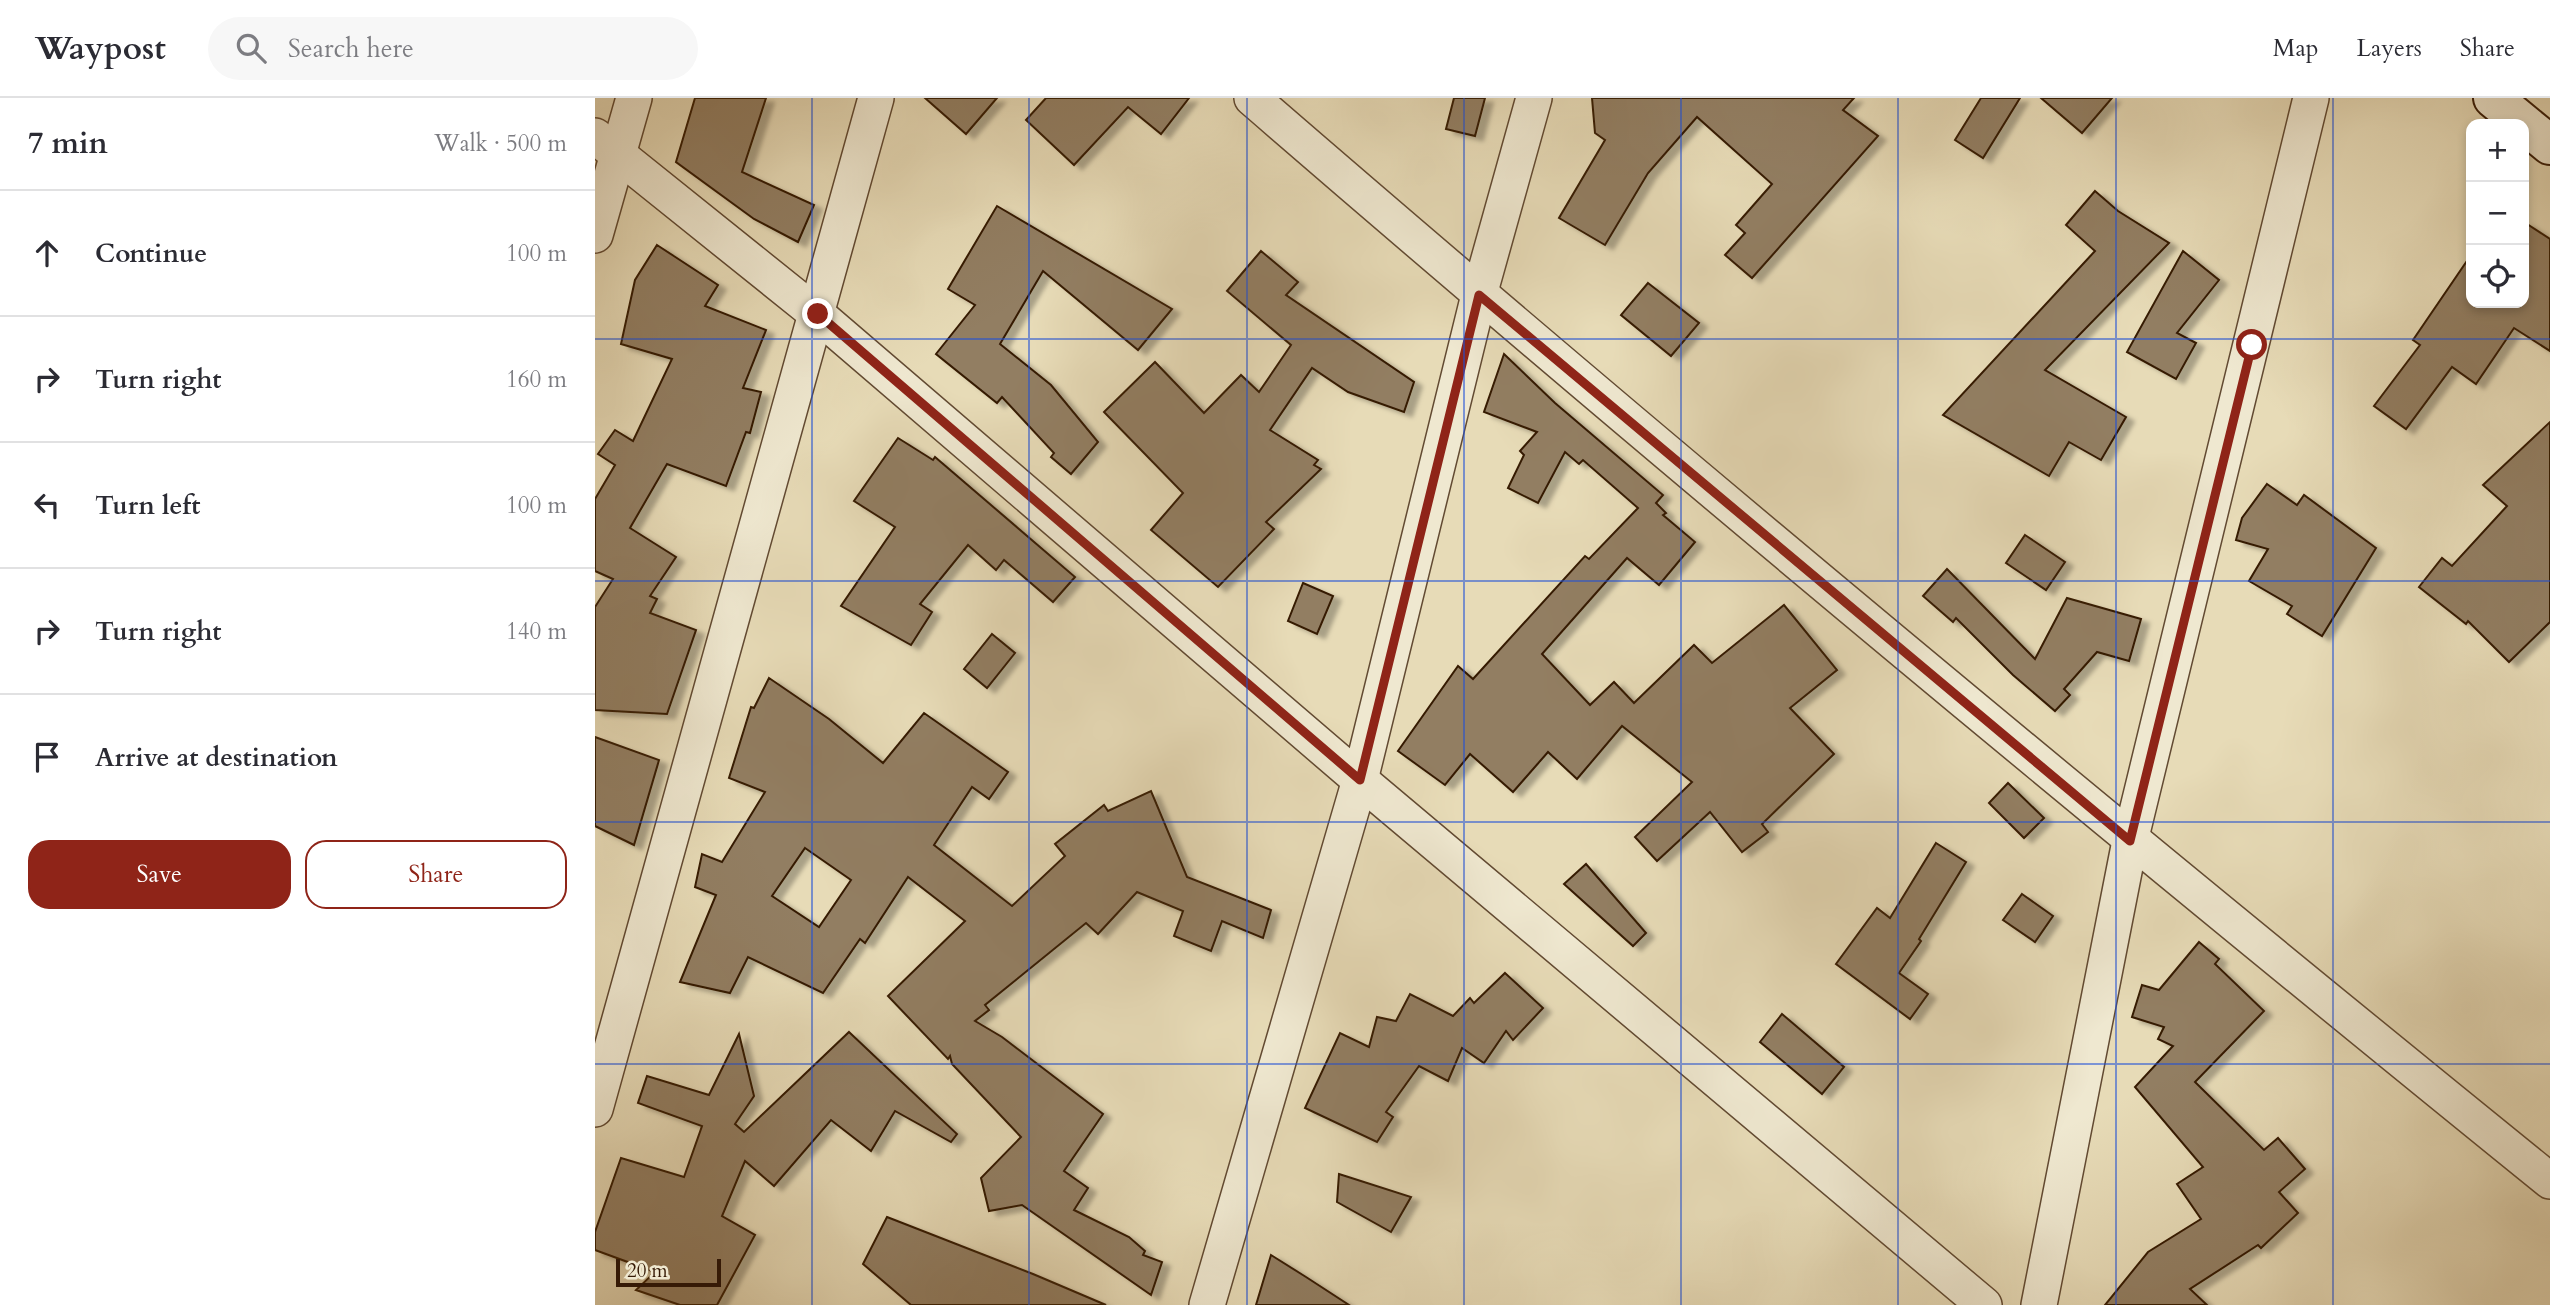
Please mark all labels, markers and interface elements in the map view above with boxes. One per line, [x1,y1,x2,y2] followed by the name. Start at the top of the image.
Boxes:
[208,17,698,80] search box
[35,26,166,71] text: Waypost
[232,29,270,67] icon: search
[288,31,414,66] text: Search here
[2273,32,2319,65] text: Map
[2357,32,2422,65] text: Layers
[2460,32,2515,65] text: Share
[2466,119,2529,308] map controls
[2466,119,2529,182] button: +
[28,123,108,164] text: 7 min
[434,128,567,159] text: Walk · 500 m
[2466,182,2529,245] button: −
[28,234,66,272] icon: ahead
[95,236,207,271] text: Continue
[506,238,567,269] text: 100 m
[2466,245,2529,308] button: locate
[802,298,833,329] route end
[2236,329,2267,360] route start
[28,360,66,398] icon: right
[95,362,222,397] text: Turn right
[506,364,567,395] text: 160 m
[28,486,66,524] icon: left
[95,488,200,523] text: Turn left
[506,490,567,521] text: 100 m
[28,612,66,650] icon: right
[95,614,222,649] text: Turn right
[506,616,567,647] text: 140 m
[28,738,66,776] icon: arrive
[95,740,338,775] text: Arrive at destination
[28,840,291,909] button: Save
[305,840,567,909] button: Share
[616,1256,721,1288] scale bar
[627,1258,668,1284] text: 20 m

